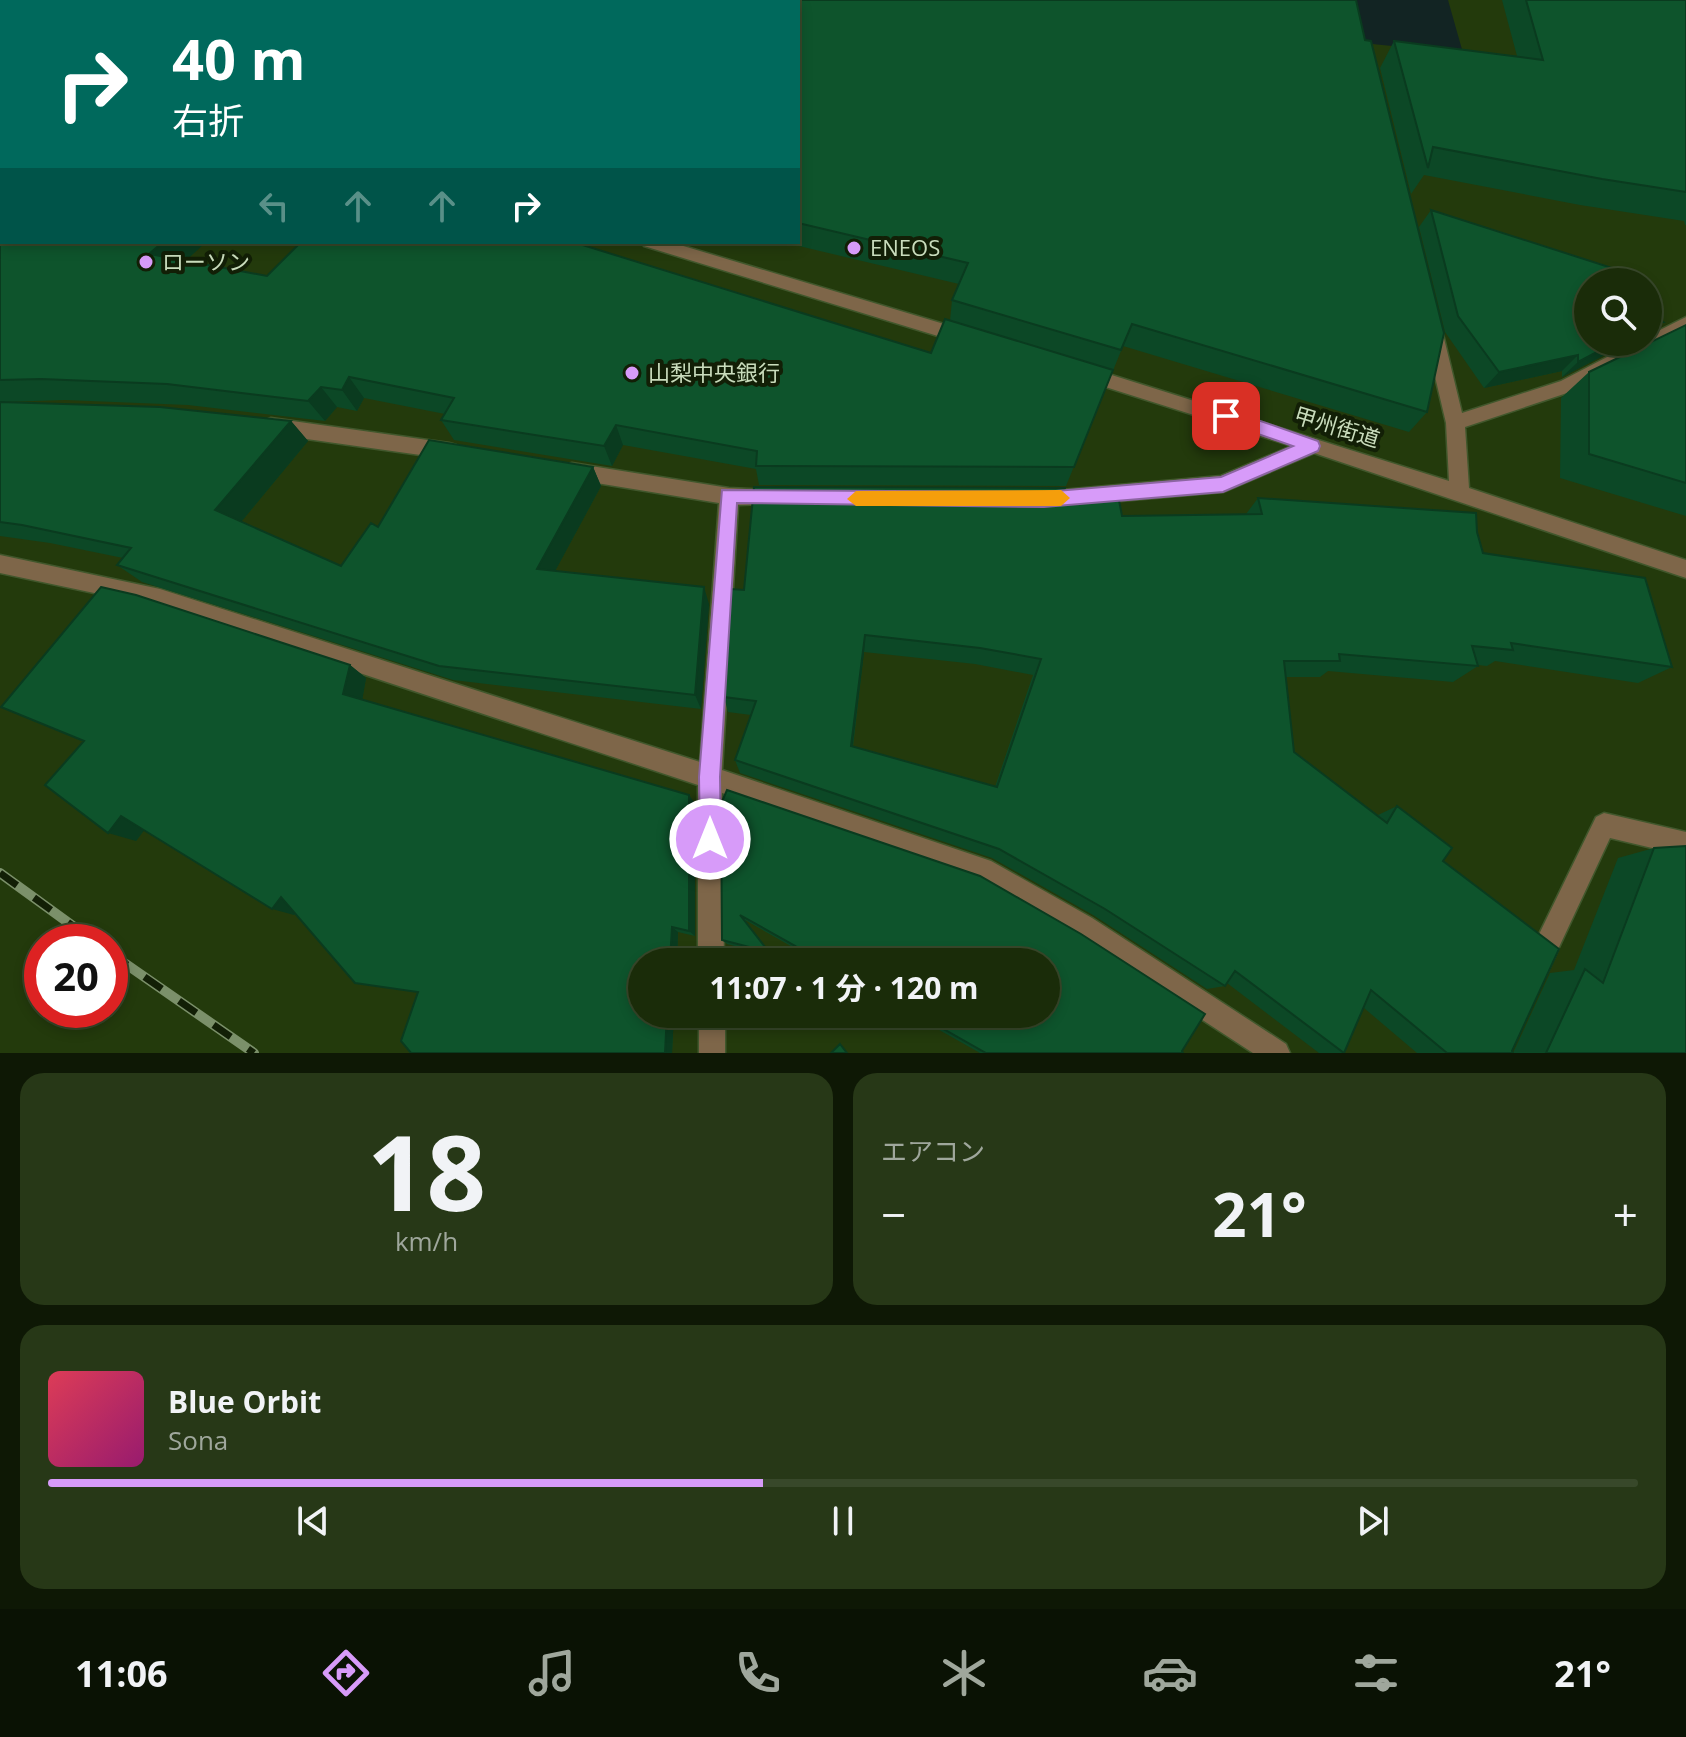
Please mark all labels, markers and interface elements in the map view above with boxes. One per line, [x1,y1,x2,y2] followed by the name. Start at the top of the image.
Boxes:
[172,20,306,96] text: 40 m
[40,32,144,136] icon: right
[172,96,244,145] text: 右折
[252,184,296,228] icon: left
[336,184,380,228] icon: ahead
[420,184,464,228] icon: ahead
[504,184,548,228] icon: right
[870,232,940,262] place label: ENEOS
[845,239,863,257] marker: ENEOS
[162,246,250,276] place label: ローソン
[137,253,155,271] marker: ローソン
[1574,268,1662,356] map controls
[1574,268,1662,356] button: search
[648,357,780,387] place label: 山梨中央銀行
[623,364,641,382] marker: 山梨中央銀行
[1192,382,1260,450] pin
[1204,394,1248,438] icon: arrive
[1291,399,1384,453] street label: 甲州街道
[668,797,752,881] position arrow
[24,924,128,1028] speed limit sign: 20
[709,967,979,1008] text: 11:07 · 1 分 · 120 m
[367,1100,486,1241] text: 18
[881,1133,985,1169] text: エアコン
[1212,1173,1307,1255] text: 21°
[881,1184,906,1244] text: −
[1613,1184,1638,1244] text: +
[395,1223,458,1259] text: km/h
[168,1381,321,1422] text: Blue Orbit
[168,1422,228,1458] text: Sona
[291,1499,335,1543] icon: previous
[821,1499,865,1543] icon: pause
[1351,1499,1395,1543] icon: next
[318,1645,374,1701] icon: directions
[524,1645,580,1701] icon: music
[730,1645,786,1701] icon: phone
[936,1645,992,1701] icon: climate
[1142,1645,1198,1701] icon: car
[1348,1645,1404,1701] icon: filters
[75,1649,168,1698] text: 11:06
[1554,1649,1611,1698] text: 21°

